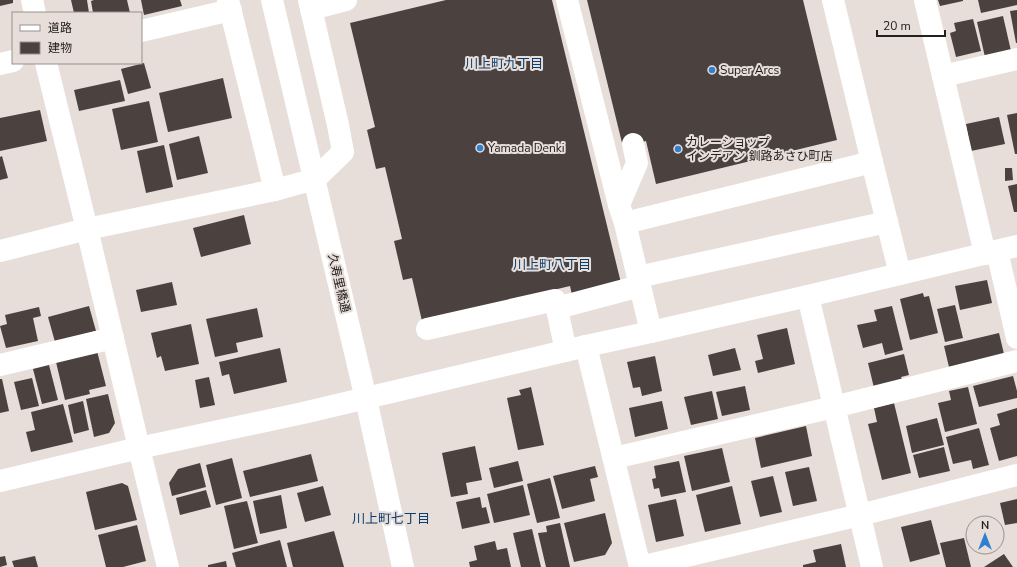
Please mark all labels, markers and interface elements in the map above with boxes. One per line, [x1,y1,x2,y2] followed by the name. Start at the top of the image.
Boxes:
[12,12,142,64] legend
[877,12,945,38] scale bar
[883,18,911,34] text: 20 m
[48,20,72,36] text: 道路
[48,40,72,56] text: 建物
[465,55,543,73] district label: 川上町九丁目
[720,62,779,78] place label: Super Arcs
[707,65,717,75] marker: Super Arcs
[686,134,833,164] place label: カレーショップ インデアン 釧路あさひ町店
[487,140,565,156] place label: Yamada Denki
[475,143,485,153] marker: Yamada Denki
[673,144,683,154] marker: カレーショップ インデアン 釧路あさひ町店
[324,252,354,314] street label: 久寿里橋通
[513,256,591,274] district label: 川上町八丁目
[352,510,430,528] district label: 川上町七丁目
[965,515,1005,555] north arrow
[981,518,989,533] text: N

